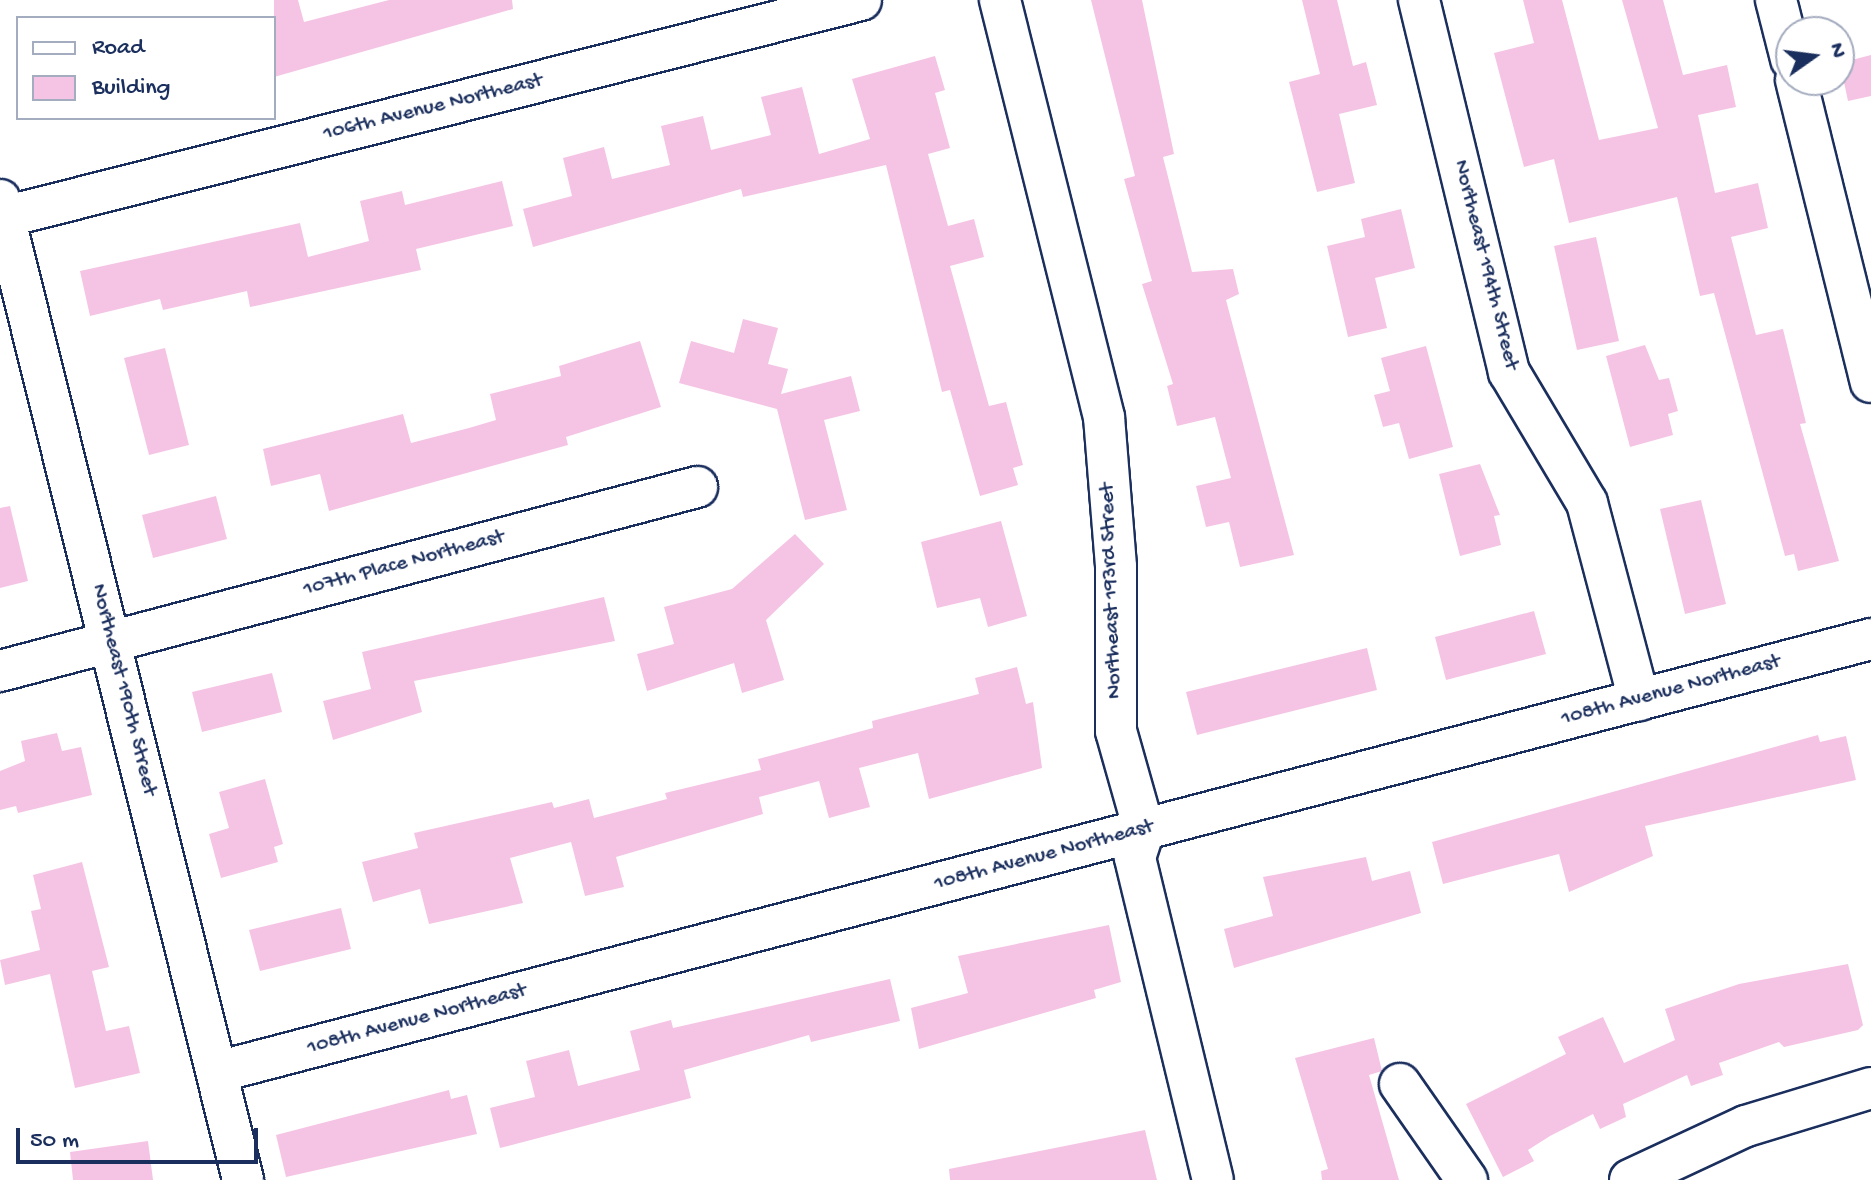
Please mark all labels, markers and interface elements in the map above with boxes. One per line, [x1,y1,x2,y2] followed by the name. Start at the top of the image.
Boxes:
[16,16,276,120] legend
[1775,16,1855,96] north arrow
[92,34,144,63] text: Road
[1822,41,1851,61] text: N
[321,68,545,148] street label: 106th Avenue Northeast
[92,74,170,103] text: Building
[1446,157,1524,373] street label: Northeast 194th Street
[1095,483,1129,699] street label: Northeast 193rd Street
[301,524,507,604] street label: 107th Place Northeast
[84,581,162,799] street label: Northeast 190th Street
[1559,649,1783,733] street label: 108th Avenue Northeast
[932,814,1156,898] street label: 108th Avenue Northeast
[305,978,529,1062] street label: 108th Avenue Northeast
[20,1112,262,1162] scale bar
[30,1127,79,1156] text: 50 m

